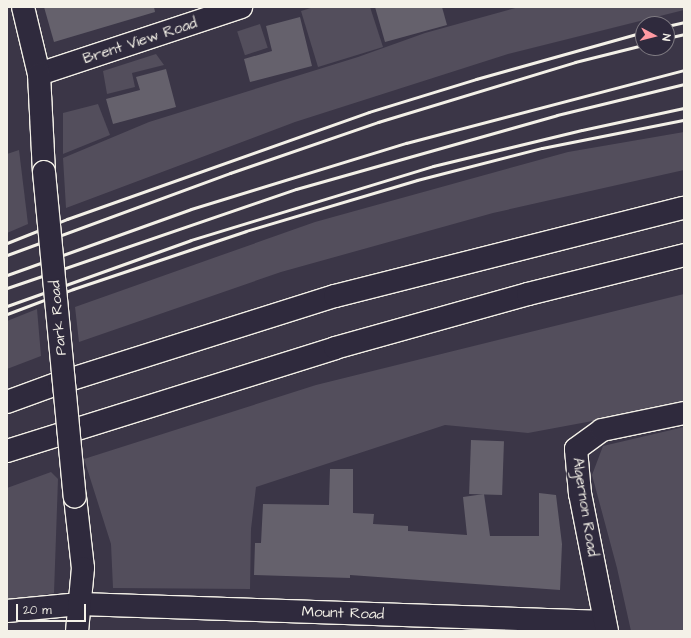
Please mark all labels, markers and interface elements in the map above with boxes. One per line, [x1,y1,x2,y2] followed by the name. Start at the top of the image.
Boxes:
[81,14,199,68] street label: Brent View Road
[635,16,675,56] north arrow
[659,33,674,42] text: N
[46,280,70,356] street label: Park Road
[568,456,602,558] street label: Algernon Road
[18,596,88,622] scale bar
[23,602,52,619] text: 20 m
[301,603,385,623] street label: Mount Road

